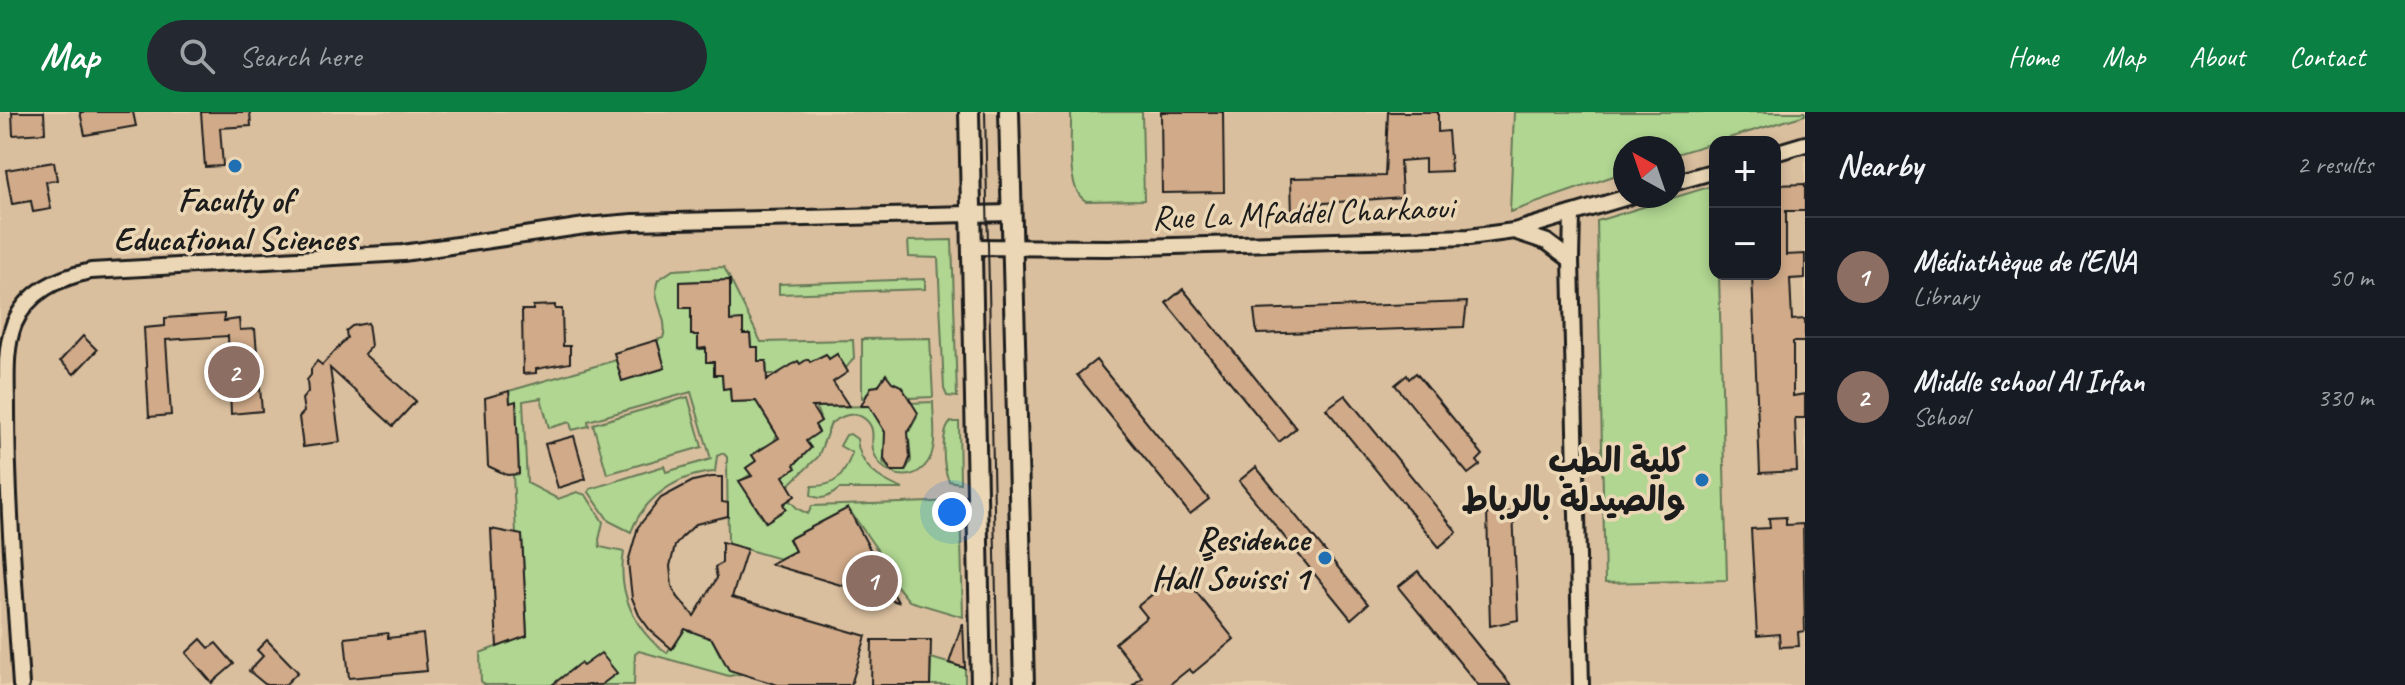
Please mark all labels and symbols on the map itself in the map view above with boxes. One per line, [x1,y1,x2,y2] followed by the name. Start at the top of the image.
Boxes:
[1613,136,1685,208] north arrow
[226,157,244,175] marker: Faculty of Educational Sciences
[113,178,360,260] place label: Faculty of Educational Sciences
[1151,185,1458,239] street label: Rue La Mfaddel Charkaoui
[208,342,260,402] pin: 2
[1462,439,1686,521] place label: كلية الطب والصيدلة بالرباط
[1693,471,1711,489] marker: كلية الطب والصيدلة بالرباط
[932,492,972,532] your location
[1152,517,1313,599] place label: ٍResidence Hall Souissi 1
[1316,549,1334,567] marker: ٍResidence Hall Souissi 1
[846,551,898,611] pin: 1

